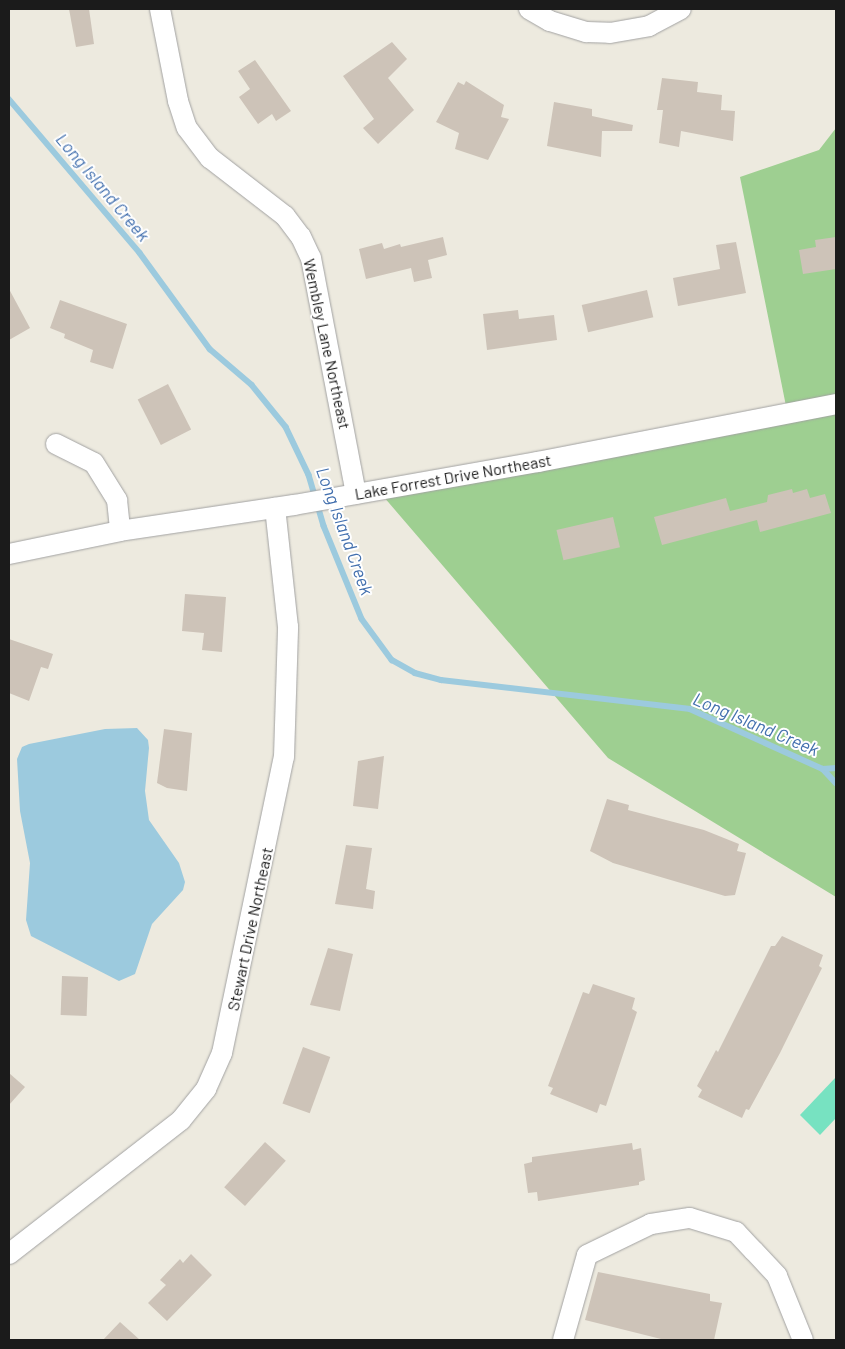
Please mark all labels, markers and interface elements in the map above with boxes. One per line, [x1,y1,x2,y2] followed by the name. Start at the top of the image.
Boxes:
[51,128,155,246] water label: Long Island Creek
[300,257,354,431] street label: Wembley Lane Northeast
[353,450,553,504] street label: Lake Forrest Drive Northeast
[312,464,378,598] water label: Long Island Creek
[690,688,822,760] water label: Long Island Creek
[223,845,277,1013] street label: Stewart Drive Northeast

